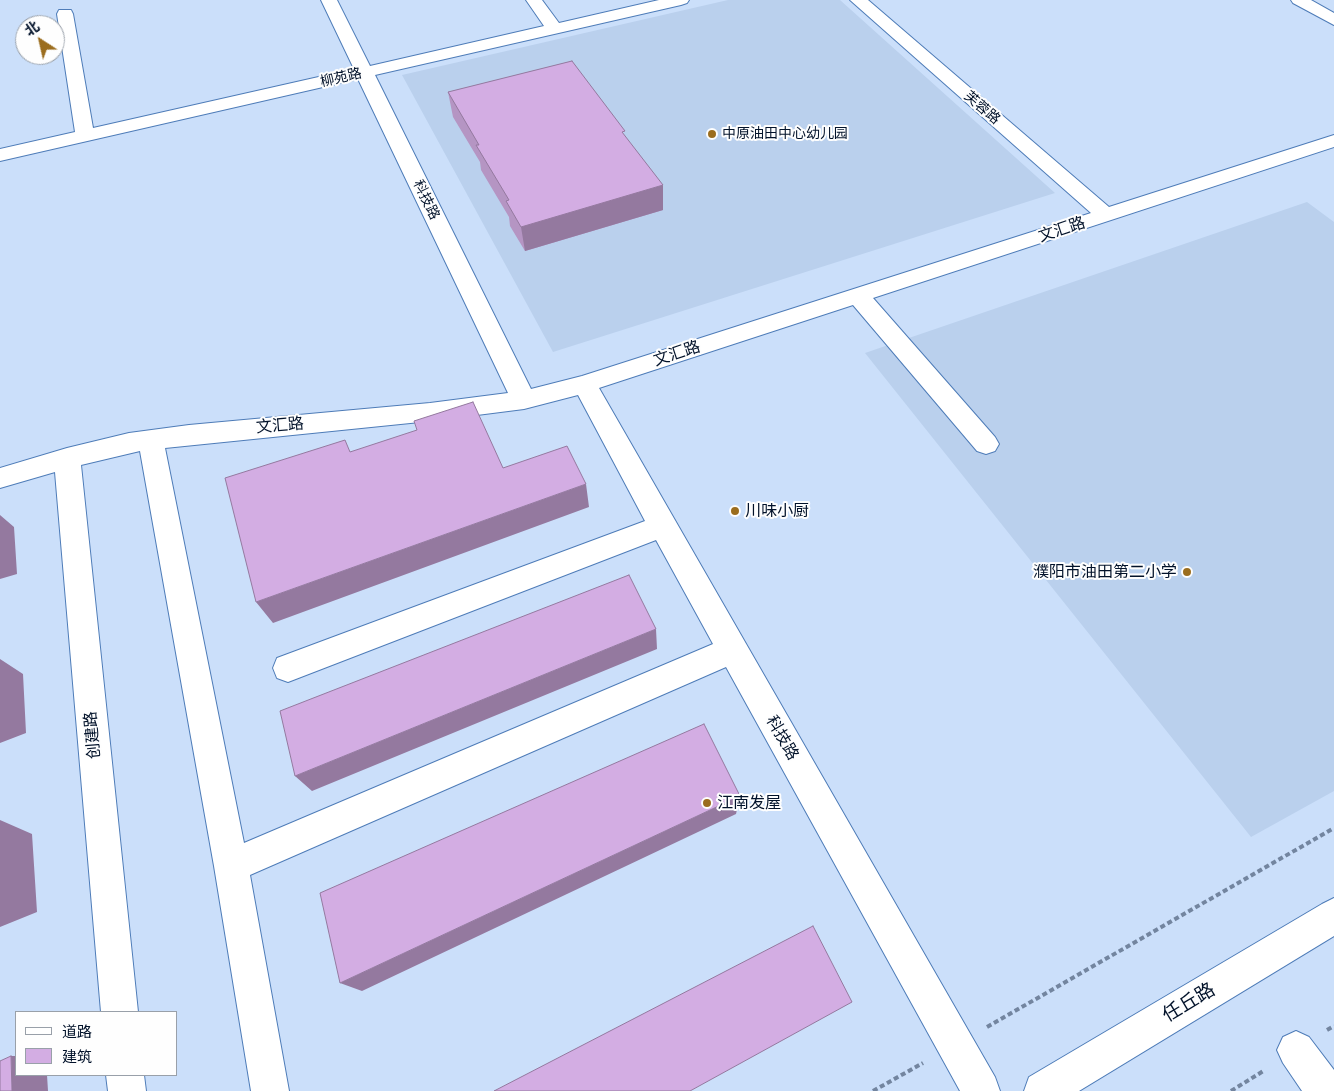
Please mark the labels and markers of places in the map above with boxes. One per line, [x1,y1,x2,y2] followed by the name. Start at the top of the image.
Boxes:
[722,126,848,142] place label: 中原油田中心幼儿园
[706,128,718,140] marker: 中原油田中心幼儿园
[745,501,809,521] place label: 川味小厨
[729,505,741,517] marker: 川味小厨
[1033,562,1177,582] place label: 濮阳市油田第二小学
[1181,566,1193,578] marker: 濮阳市油田第二小学
[717,793,781,813] place label: 江南发屋
[701,797,713,809] marker: 江南发屋

